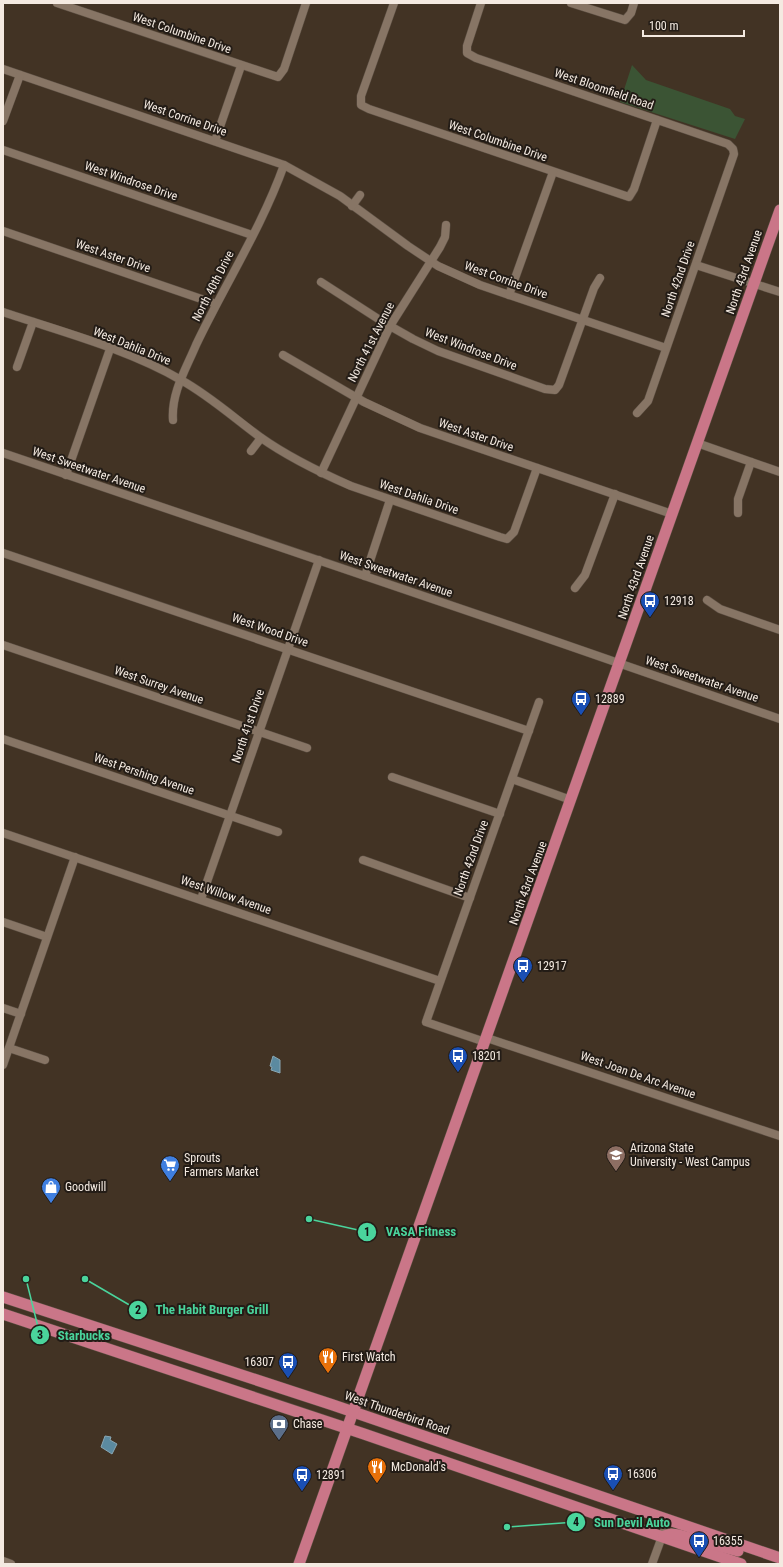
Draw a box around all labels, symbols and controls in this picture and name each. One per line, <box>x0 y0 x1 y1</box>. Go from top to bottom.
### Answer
street label: West Columbine Drive <box>131 10 234 57</box>
scale bar <box>643 12 744 38</box>
text: 100 m <box>649 19 679 33</box>
street label: West Bloomfield Road <box>553 65 655 113</box>
street label: West Corrine Drive <box>141 97 229 139</box>
street label: West Columbine Drive <box>447 118 550 165</box>
street label: West Windrose Drive <box>83 159 180 204</box>
street label: North 43rd Avenue <box>723 228 765 316</box>
street label: West Aster Drive <box>74 237 153 275</box>
street label: North 42nd Drive <box>658 239 698 319</box>
street label: North 40th Drive <box>189 248 237 324</box>
street label: West Corrine Drive <box>463 258 550 302</box>
street label: North 41st Avenue <box>345 299 397 384</box>
street label: West Dahlia Drive <box>91 324 173 368</box>
street label: West Windrose Drive <box>423 325 519 373</box>
street label: West Aster Drive <box>437 416 516 454</box>
street label: West Sweetwater Avenue <box>31 444 148 496</box>
street label: West Dahlia Drive <box>378 477 461 517</box>
street label: North 43rd Avenue <box>615 533 657 621</box>
street label: West Sweetwater Avenue <box>338 548 455 600</box>
bus stop icon: 12918 <box>639 590 661 618</box>
place label: 12918 <box>664 594 694 608</box>
street label: West Wood Drive <box>230 610 310 650</box>
street label: West Sweetwater Avenue <box>644 653 761 705</box>
street label: West Surrey Avenue <box>113 663 206 707</box>
street label: North 41st Drive <box>229 687 267 765</box>
bus stop icon: 12889 <box>570 688 592 716</box>
place label: 12889 <box>595 692 625 706</box>
street label: West Pershing Avenue <box>92 750 196 798</box>
street label: North 42nd Drive <box>451 818 491 898</box>
street label: North 43rd Avenue <box>506 839 550 927</box>
street label: West Willow Avenue <box>179 873 273 917</box>
bus stop icon: 12917 <box>512 955 534 983</box>
place label: 12917 <box>537 959 567 973</box>
bus stop icon: 18201 <box>447 1045 469 1073</box>
place label: 18201 <box>472 1049 502 1063</box>
street label: West Joan De Arc Avenue <box>578 1049 698 1101</box>
place label: Arizona State University - West Campus <box>630 1141 750 1169</box>
school or university icon: Arizona State University - West Campus <box>605 1144 627 1172</box>
place label: Sprouts Farmers Market <box>184 1151 259 1179</box>
supermarket icon: Sprouts Farmers Market <box>159 1154 181 1182</box>
shop icon: Goodwill <box>40 1176 62 1204</box>
place label: Goodwill <box>65 1180 106 1194</box>
callout: VASA Fitness <box>357 1219 464 1244</box>
text: VASA Fitness <box>386 1224 456 1239</box>
text: 1 <box>364 1225 370 1239</box>
callout: The Habit Burger Grill <box>128 1297 277 1322</box>
text: The Habit Burger Grill <box>155 1302 269 1317</box>
text: 2 <box>135 1303 141 1317</box>
callout: Starbucks <box>30 1323 118 1348</box>
text: 3 <box>37 1328 43 1342</box>
text: Starbucks <box>58 1328 110 1343</box>
restaurant icon: First Watch <box>317 1346 339 1374</box>
place label: First Watch <box>342 1350 396 1364</box>
bus stop icon: 16307 <box>277 1351 299 1379</box>
place label: 16307 <box>244 1355 274 1369</box>
street label: West Thunderbird Road <box>343 1388 451 1438</box>
bank icon: Chase <box>268 1413 290 1441</box>
place label: Chase <box>293 1417 323 1431</box>
restaurant icon: McDonald's <box>366 1456 388 1484</box>
place label: McDonald's <box>391 1460 446 1474</box>
bus stop icon: 16306 <box>602 1463 624 1491</box>
bus stop icon: 12891 <box>291 1464 313 1492</box>
place label: 16306 <box>627 1467 657 1481</box>
place label: 12891 <box>316 1468 346 1482</box>
callout: Sun Devil Auto <box>566 1510 678 1535</box>
text: 4 <box>573 1515 579 1529</box>
text: Sun Devil Auto <box>594 1515 671 1530</box>
bus stop icon: 16355 <box>688 1530 710 1558</box>
place label: 16355 <box>713 1534 743 1548</box>

